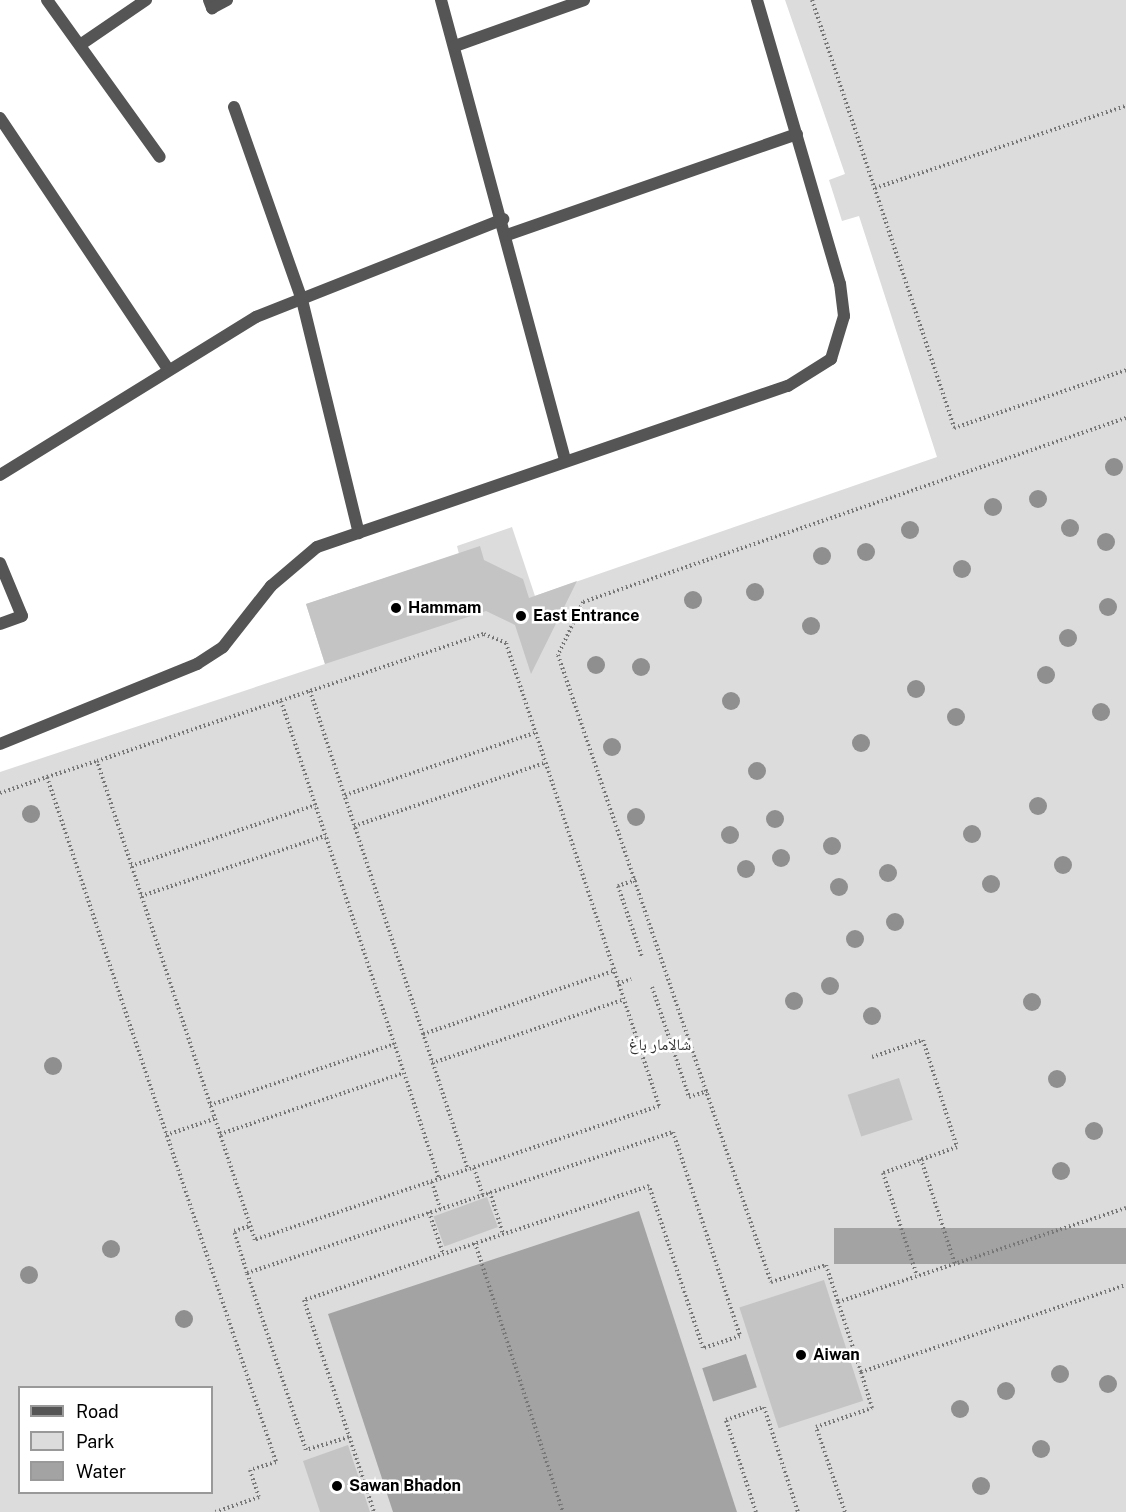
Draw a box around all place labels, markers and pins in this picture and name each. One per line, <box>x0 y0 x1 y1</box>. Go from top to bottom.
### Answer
place label: Hammam <box>408 598 481 618</box>
marker: Hammam <box>389 601 403 615</box>
place label: East Entrance <box>533 606 640 626</box>
marker: East Entrance <box>514 609 528 623</box>
place label: Aiwan <box>813 1345 860 1365</box>
marker: Aiwan <box>794 1348 808 1362</box>
place label: Sawan Bhadon <box>349 1476 461 1496</box>
marker: Sawan Bhadon <box>330 1479 344 1493</box>

